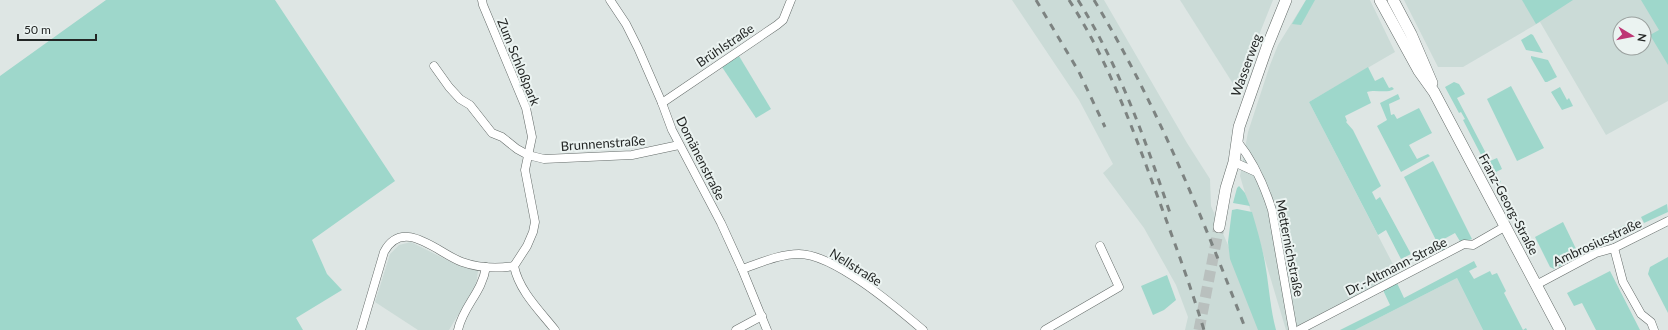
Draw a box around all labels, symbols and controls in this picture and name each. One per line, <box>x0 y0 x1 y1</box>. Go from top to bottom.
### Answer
scale bar <box>18 16 96 42</box>
street label: Zum Schloßpark <box>494 16 544 108</box>
north arrow <box>1612 16 1652 56</box>
street label: Brühlstraße <box>693 20 757 70</box>
text: 50 m <box>24 22 51 37</box>
street label: Wasserweg <box>1227 31 1265 99</box>
text: N <box>1635 33 1649 43</box>
street label: Domänenstraße <box>673 114 729 203</box>
street label: Brunnenstraße <box>560 132 646 154</box>
street label: Franz-Georg-Straße <box>1476 151 1543 258</box>
street label: Metternichstraße <box>1273 198 1307 298</box>
street label: Ambrosiusstraße <box>1550 214 1644 270</box>
street label: Dr.-Altmann-Straße <box>1343 233 1450 299</box>
street label: Nellstraße <box>827 245 885 289</box>

